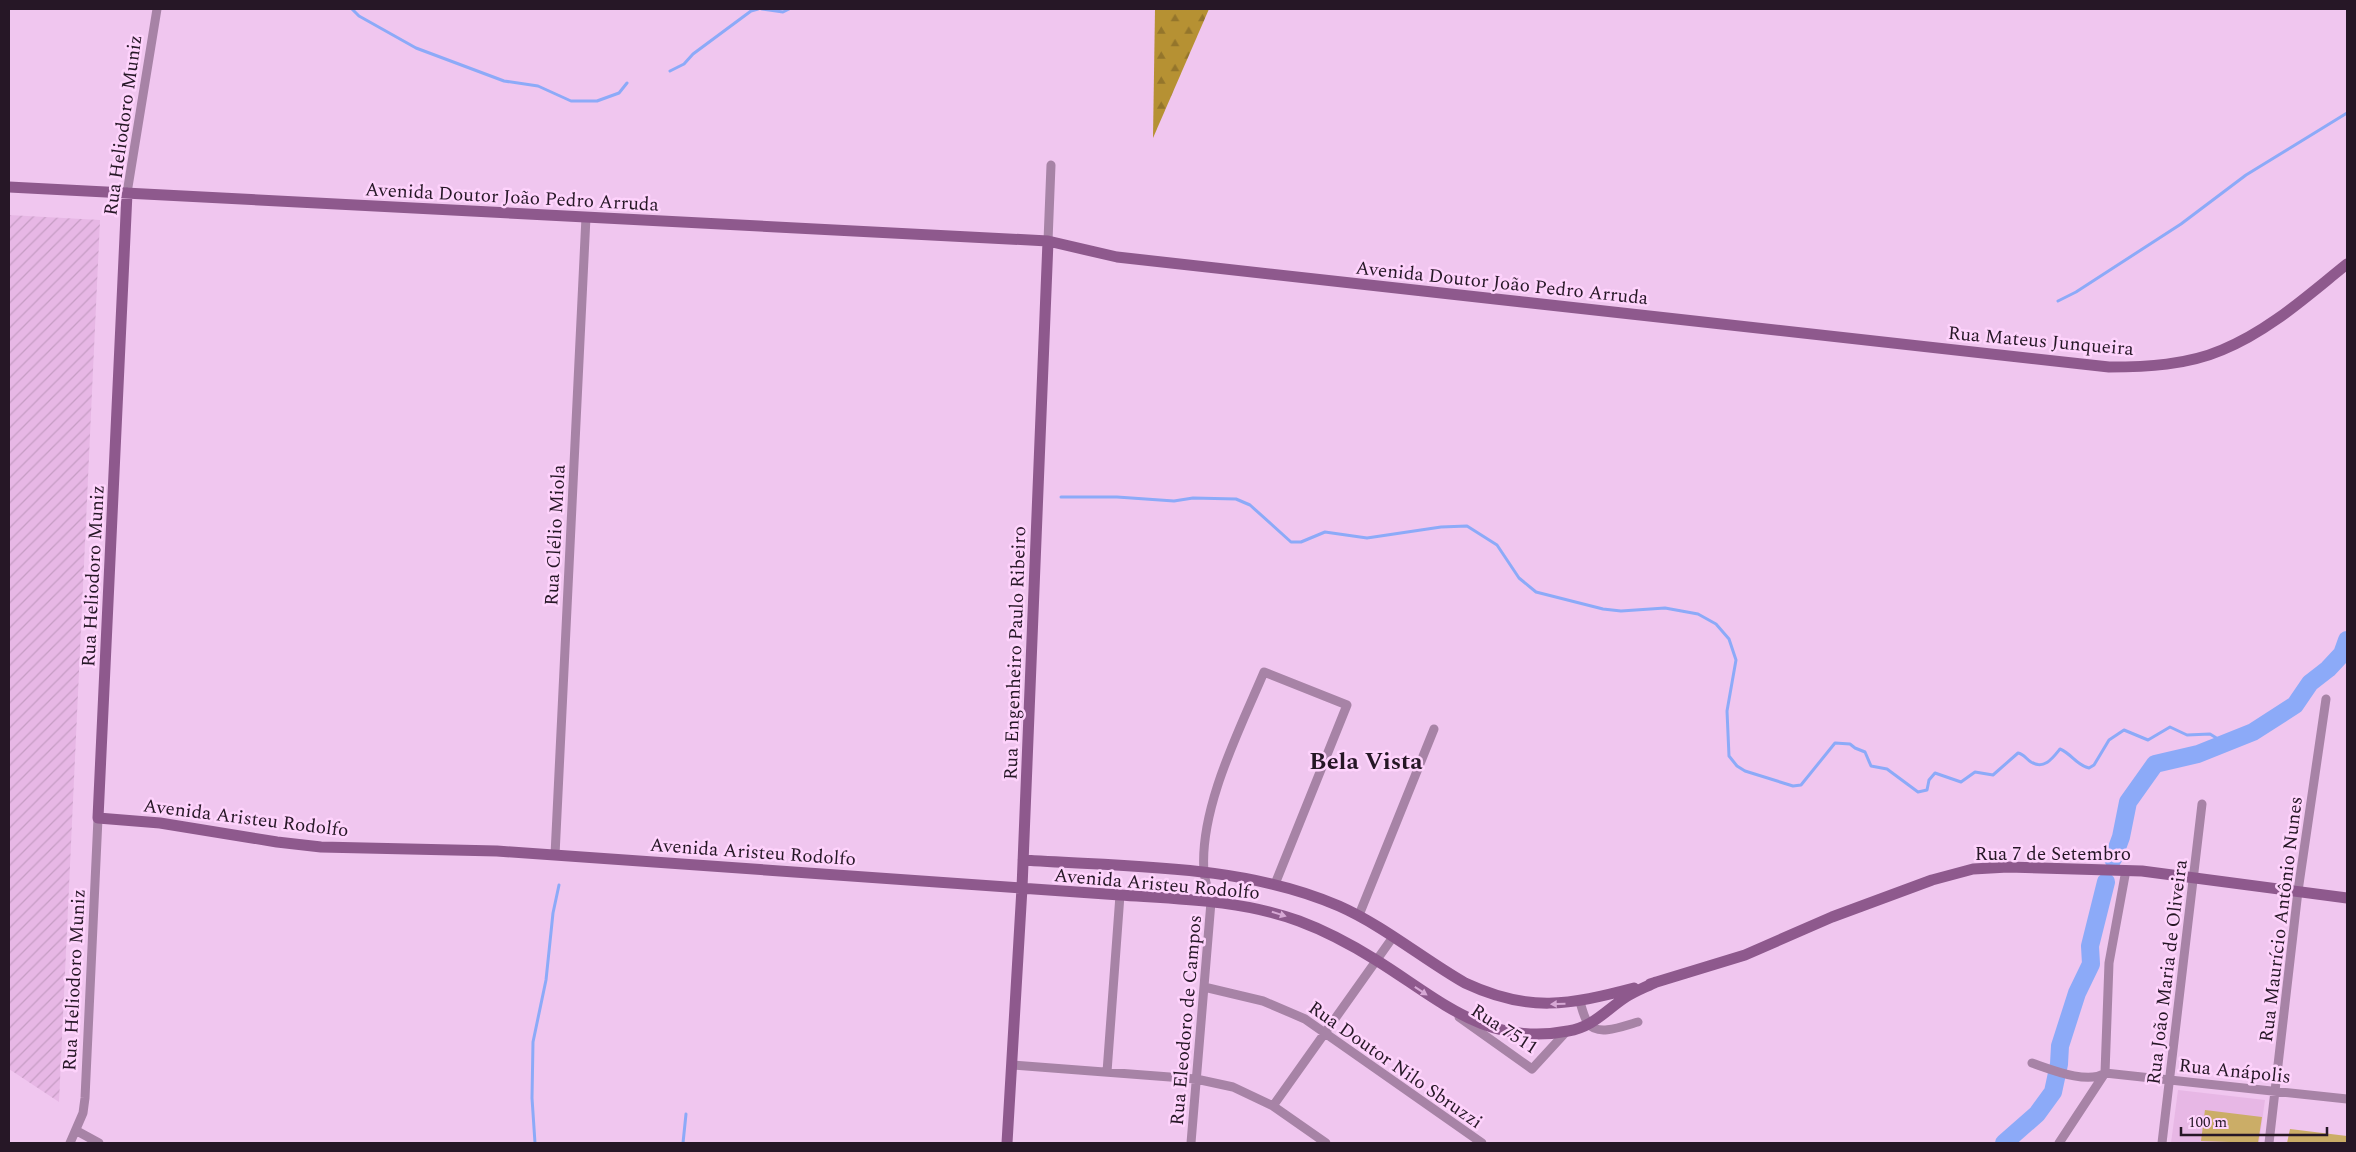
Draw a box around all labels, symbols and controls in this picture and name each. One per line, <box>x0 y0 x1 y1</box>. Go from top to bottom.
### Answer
street label: Rua Heliodoro Muniz <box>96 33 151 217</box>
street label: Avenida Doutor João Pedro Arruda <box>364 175 660 220</box>
street label: Avenida Doutor João Pedro Arruda <box>1354 254 1650 313</box>
street label: Rua Mateus Junqueira <box>1947 319 2136 364</box>
street label: Rua Clélio Miola <box>537 463 574 607</box>
street label: Rua Heliodoro Muniz <box>74 484 113 668</box>
street label: Rua Engenheiro Paulo Ribeiro <box>997 525 1034 781</box>
district label: Bela Vista <box>1309 744 1423 780</box>
street label: Avenida Aristeu Rodolfo <box>142 792 350 845</box>
street label: Rua Maurício Antônio Nunes <box>2252 795 2311 1044</box>
street label: Avenida Aristeu Rodolfo <box>649 831 857 874</box>
street label: Rua 7 de Setembro <box>1975 840 2131 869</box>
street label: Rua João Maria de Oliveira <box>2139 857 2196 1086</box>
street label: Avenida Aristeu Rodolfo <box>1053 861 1261 908</box>
street label: Rua Heliodoro Muniz <box>55 888 94 1072</box>
one-way arrow <box>1272 911 1287 919</box>
street label: Rua Eleodoro de Campos <box>1163 913 1210 1127</box>
one-way arrow <box>1415 986 1428 996</box>
street label: Rua Doutor Nilo Sbruzzi <box>1302 994 1488 1137</box>
street label: Rua 7511 <box>1465 997 1544 1062</box>
one-way arrow <box>1549 1000 1565 1008</box>
street label: Rua Anápolis <box>2177 1051 2292 1092</box>
scale bar <box>2181 1104 2327 1136</box>
text: 100 m <box>2188 1111 2227 1134</box>

